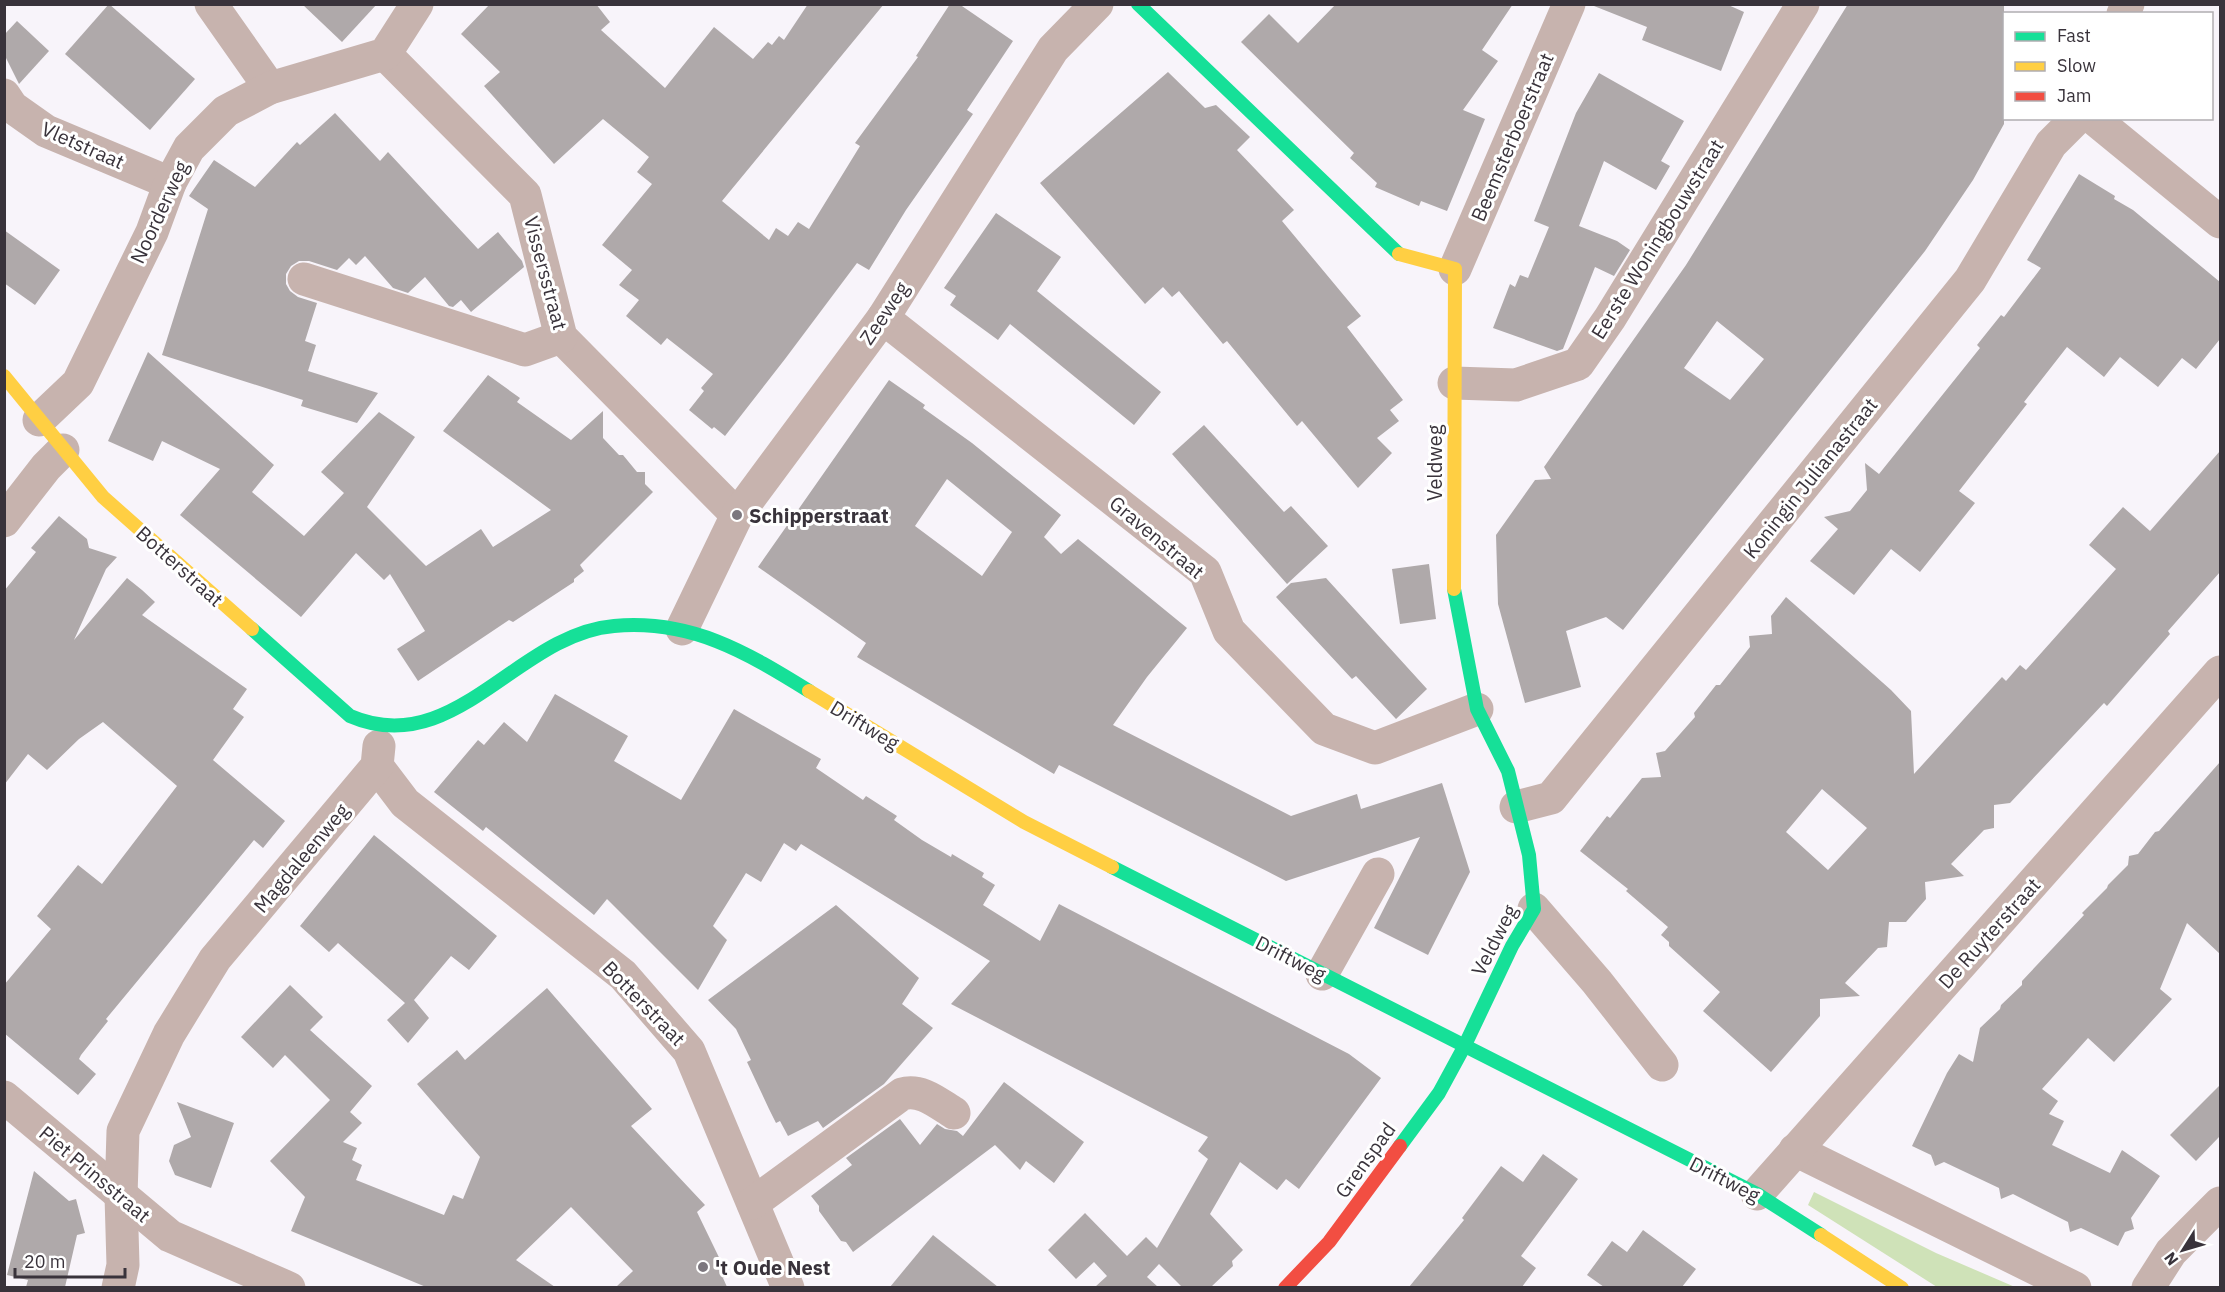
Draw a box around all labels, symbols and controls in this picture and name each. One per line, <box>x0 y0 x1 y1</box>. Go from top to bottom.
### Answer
legend <box>2003 12 2213 120</box>
text: Fast <box>2057 24 2091 47</box>
street label: Beemsterboerstraat <box>1464 49 1560 225</box>
text: Slow <box>2057 54 2096 77</box>
text: Jam <box>2057 84 2092 107</box>
street label: Vletstraat <box>37 115 129 175</box>
street label: Eerste Woningbouwstraat <box>1584 134 1730 344</box>
street label: Noorderweg <box>123 156 195 268</box>
street label: Vissersstraat <box>518 213 574 333</box>
street label: Zeeweg <box>853 276 915 350</box>
street label: Koningin Julianastraat <box>1737 392 1883 564</box>
street label: Veldweg <box>1421 424 1448 501</box>
street label: Gravenstraat <box>1104 489 1210 585</box>
place label: Schipperstraat <box>749 502 889 529</box>
marker: Schipperstraat <box>730 508 744 522</box>
street label: Botterstraat <box>131 520 229 612</box>
street label: Driftweg <box>825 694 905 756</box>
street label: Magdaleenweg <box>247 797 355 918</box>
street label: De Ruyterstraat <box>1932 872 2046 994</box>
street label: Veldweg <box>1465 899 1524 980</box>
street label: Driftweg <box>1251 929 1331 987</box>
street label: Botterstraat <box>597 955 691 1051</box>
street label: Grenspad <box>1328 1117 1402 1203</box>
street label: Piet Prinsstraat <box>34 1120 156 1228</box>
street label: Driftweg <box>1685 1150 1765 1208</box>
north arrow <box>2153 1220 2213 1280</box>
scale bar <box>15 1241 124 1279</box>
text: N <box>2160 1248 2182 1270</box>
text: 20 m <box>24 1250 66 1273</box>
place label: 't Oude Nest <box>715 1254 830 1281</box>
marker: 't Oude Nest <box>696 1260 710 1274</box>

